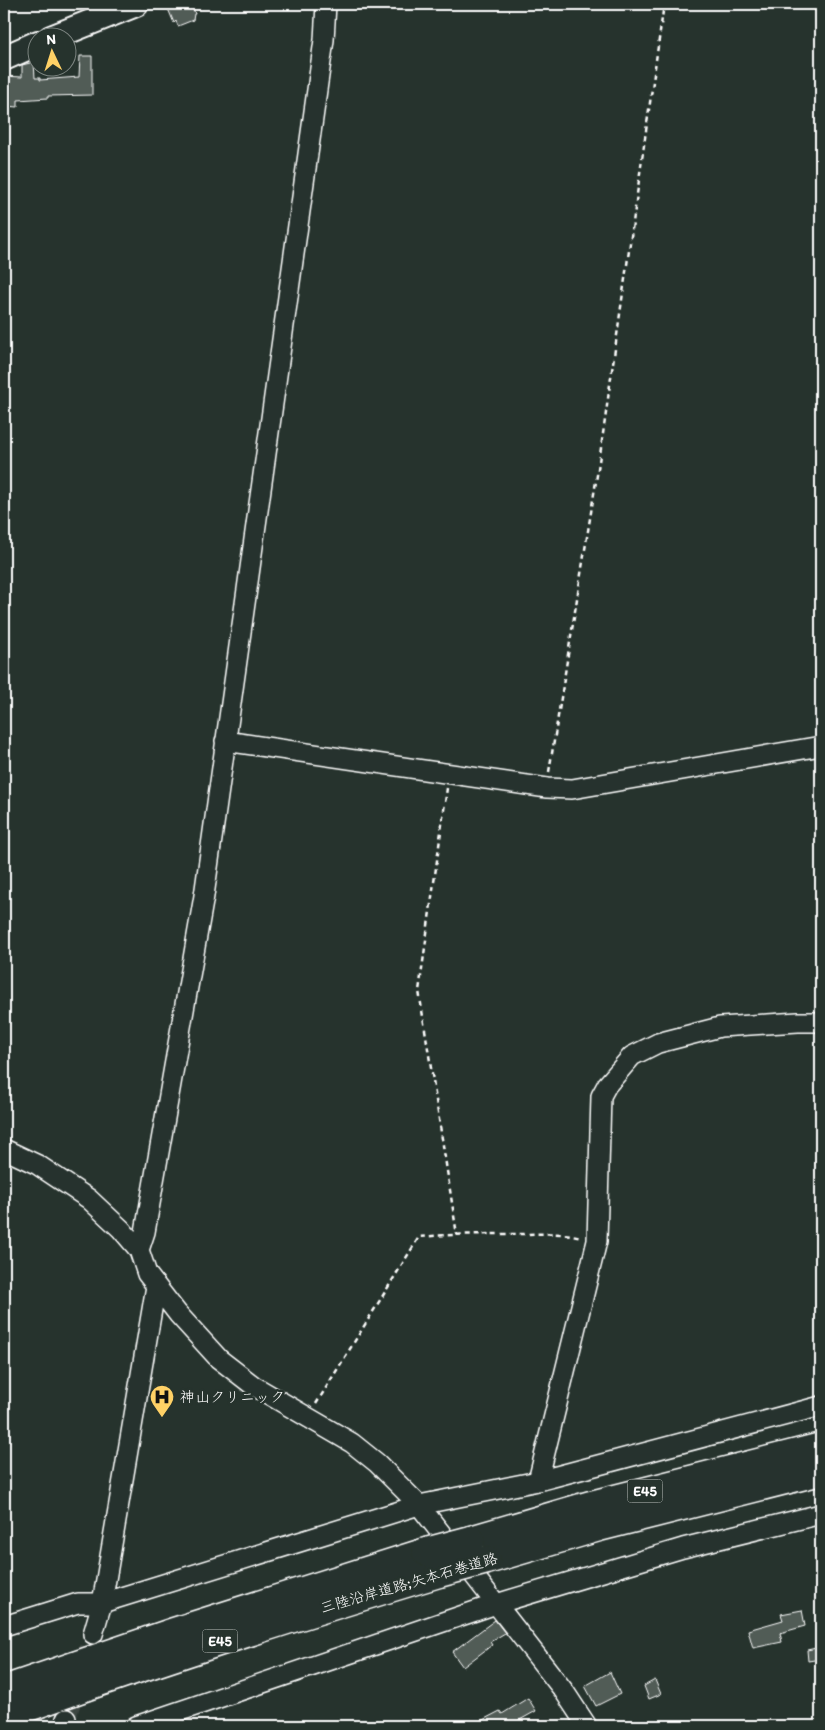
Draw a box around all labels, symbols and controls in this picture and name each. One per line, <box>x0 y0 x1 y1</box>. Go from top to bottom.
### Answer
north arrow <box>28 28 78 78</box>
text: N <box>46 31 56 48</box>
hospital icon: 神山クリニック <box>149 1384 175 1418</box>
place label: 神山クリニック <box>180 1388 285 1406</box>
road number: E45 <box>628 1480 662 1502</box>
street label: 三陸沿岸道路;矢本石巻道路 <box>318 1549 500 1617</box>
road number: E45 <box>202 1630 238 1652</box>

